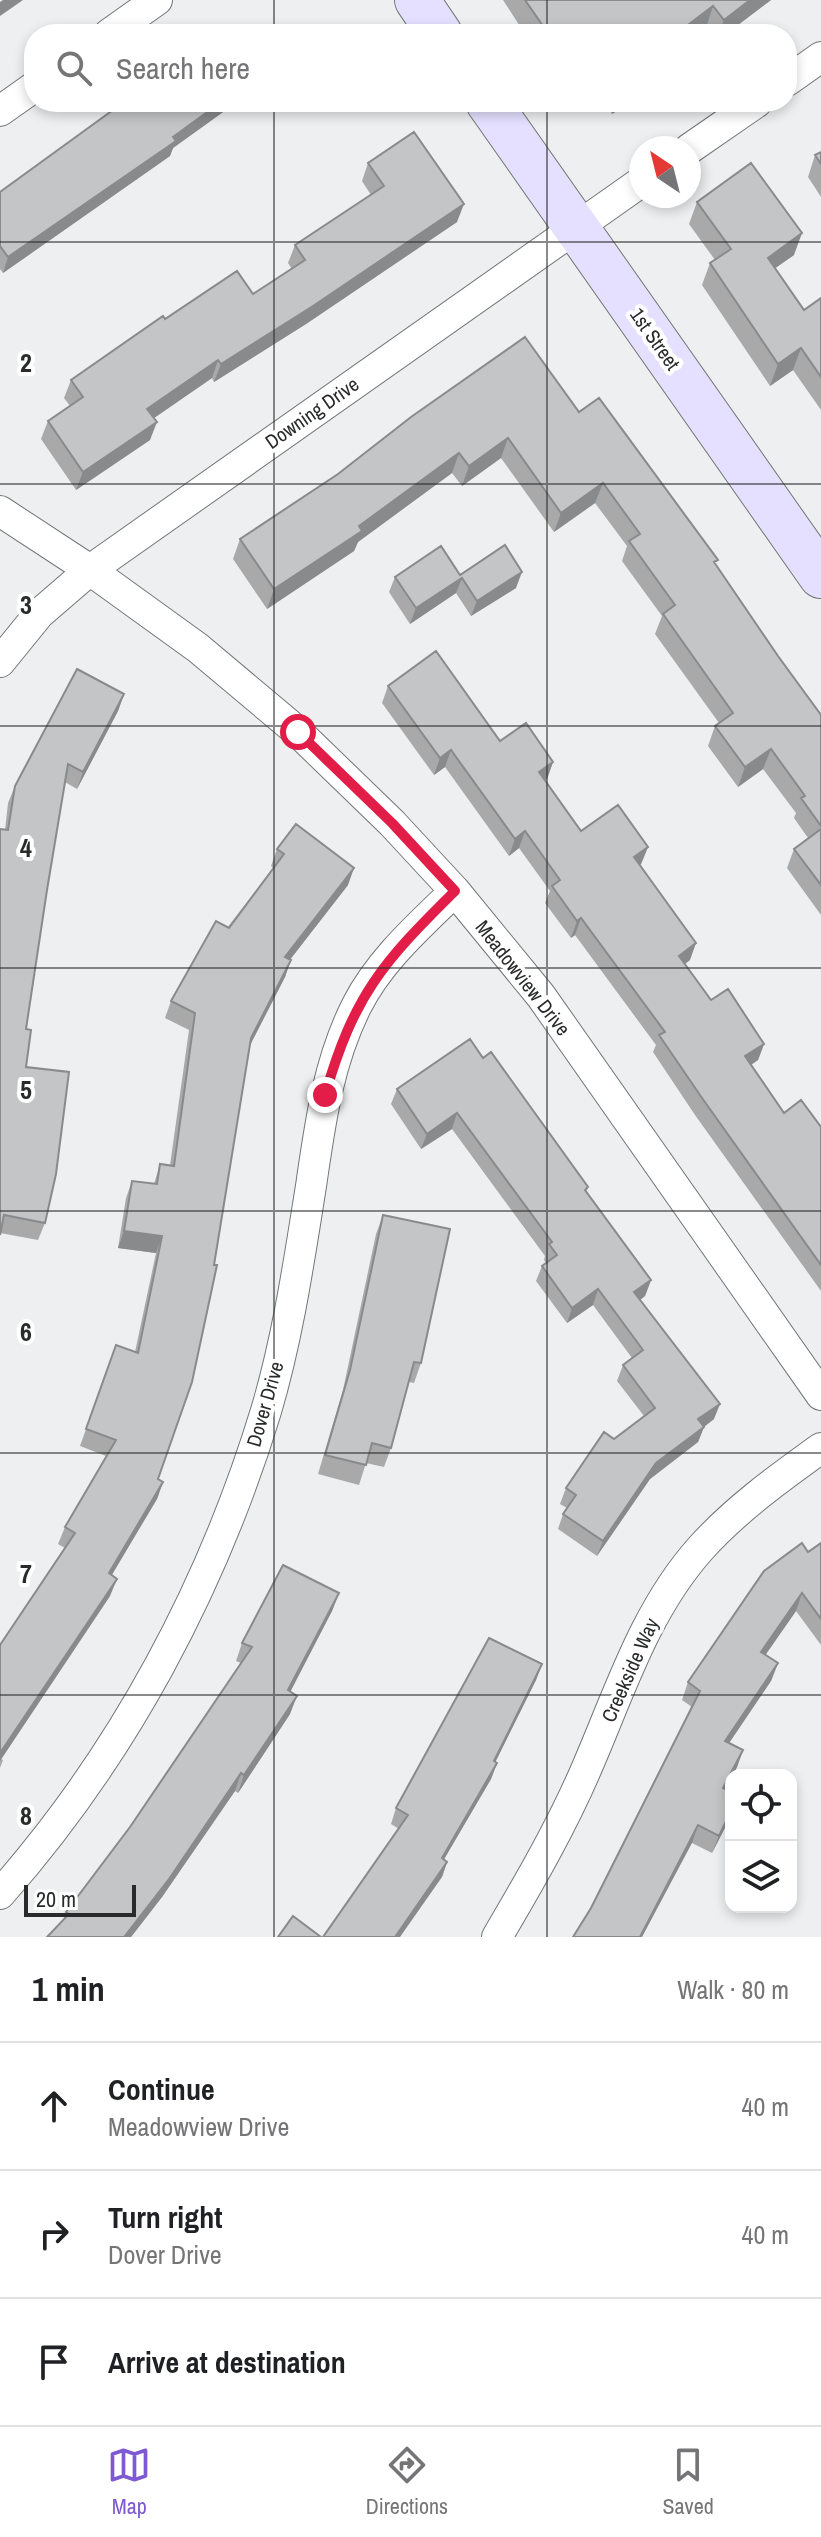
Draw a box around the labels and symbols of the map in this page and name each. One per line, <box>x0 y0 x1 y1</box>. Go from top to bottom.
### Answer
north arrow <box>629 136 701 208</box>
street label: 1st Street <box>624 302 687 376</box>
text: 2 <box>20 345 32 380</box>
street label: Downing Drive <box>260 370 364 455</box>
text: 3 <box>20 587 32 622</box>
route start <box>280 714 316 750</box>
text: 4 <box>20 830 32 865</box>
street label: Meadowview Drive <box>470 914 577 1041</box>
text: 5 <box>20 1072 32 1107</box>
route end <box>307 1077 343 1113</box>
text: 6 <box>20 1314 32 1349</box>
street label: Dover Drive <box>239 1358 290 1450</box>
text: 7 <box>20 1556 32 1591</box>
street label: Creekside Way <box>595 1613 665 1726</box>
text: 8 <box>20 1798 32 1833</box>
scale bar <box>24 1881 136 1917</box>

